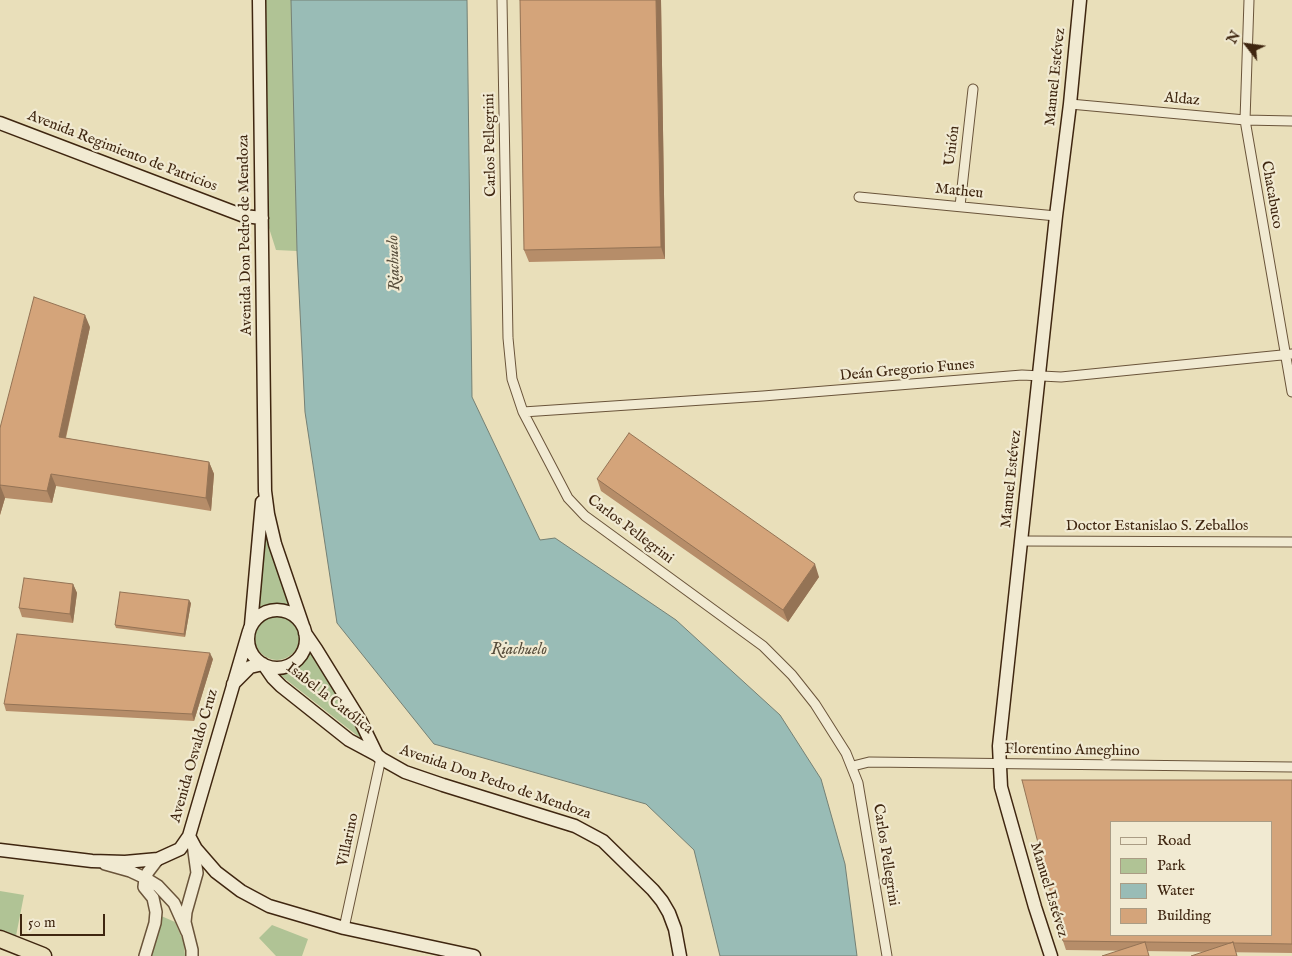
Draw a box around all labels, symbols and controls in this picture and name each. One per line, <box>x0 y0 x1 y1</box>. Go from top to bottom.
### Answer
north arrow <box>1222 20 1272 70</box>
street label: Manuel Estévez <box>1042 27 1070 127</box>
text: N <box>1223 28 1245 47</box>
street label: Aldaz <box>1163 89 1201 111</box>
street label: Carlos Pellegrini <box>481 93 501 197</box>
street label: Avenida Regimiento de Patricios <box>25 107 219 197</box>
street label: Unión <box>942 125 964 167</box>
street label: Avenida Don Pedro de Mendoza <box>235 134 257 336</box>
street label: Chacabuco <box>1256 160 1286 230</box>
street label: Matheu <box>934 181 984 203</box>
water label: Riachuelo <box>384 235 406 291</box>
street label: Deán Gregorio Funes <box>839 356 975 386</box>
street label: Manuel Estévez <box>998 429 1026 529</box>
street label: Carlos Pellegrini <box>583 492 677 568</box>
street label: Doctor Estanislao S. Zeballos <box>1066 518 1248 536</box>
water label: Riachuelo <box>491 641 547 661</box>
street label: Isabel la Católica <box>282 659 376 739</box>
street label: Avenida Osvaldo Cruz <box>167 687 223 825</box>
street label: Florentino Ameghino <box>1004 741 1140 761</box>
street label: Avenida Don Pedro de Mendoza <box>397 742 593 824</box>
street label: Carlos Pellegrini <box>868 803 902 907</box>
street label: Villarino <box>335 812 363 868</box>
legend <box>1110 821 1272 936</box>
text: Road <box>1157 831 1191 850</box>
street label: Manuel Estévez <box>1025 840 1071 940</box>
text: Park <box>1157 856 1186 875</box>
text: Water <box>1157 881 1194 900</box>
scale bar <box>22 904 108 936</box>
text: Building <box>1157 906 1211 925</box>
text: 50 m <box>28 913 56 932</box>

